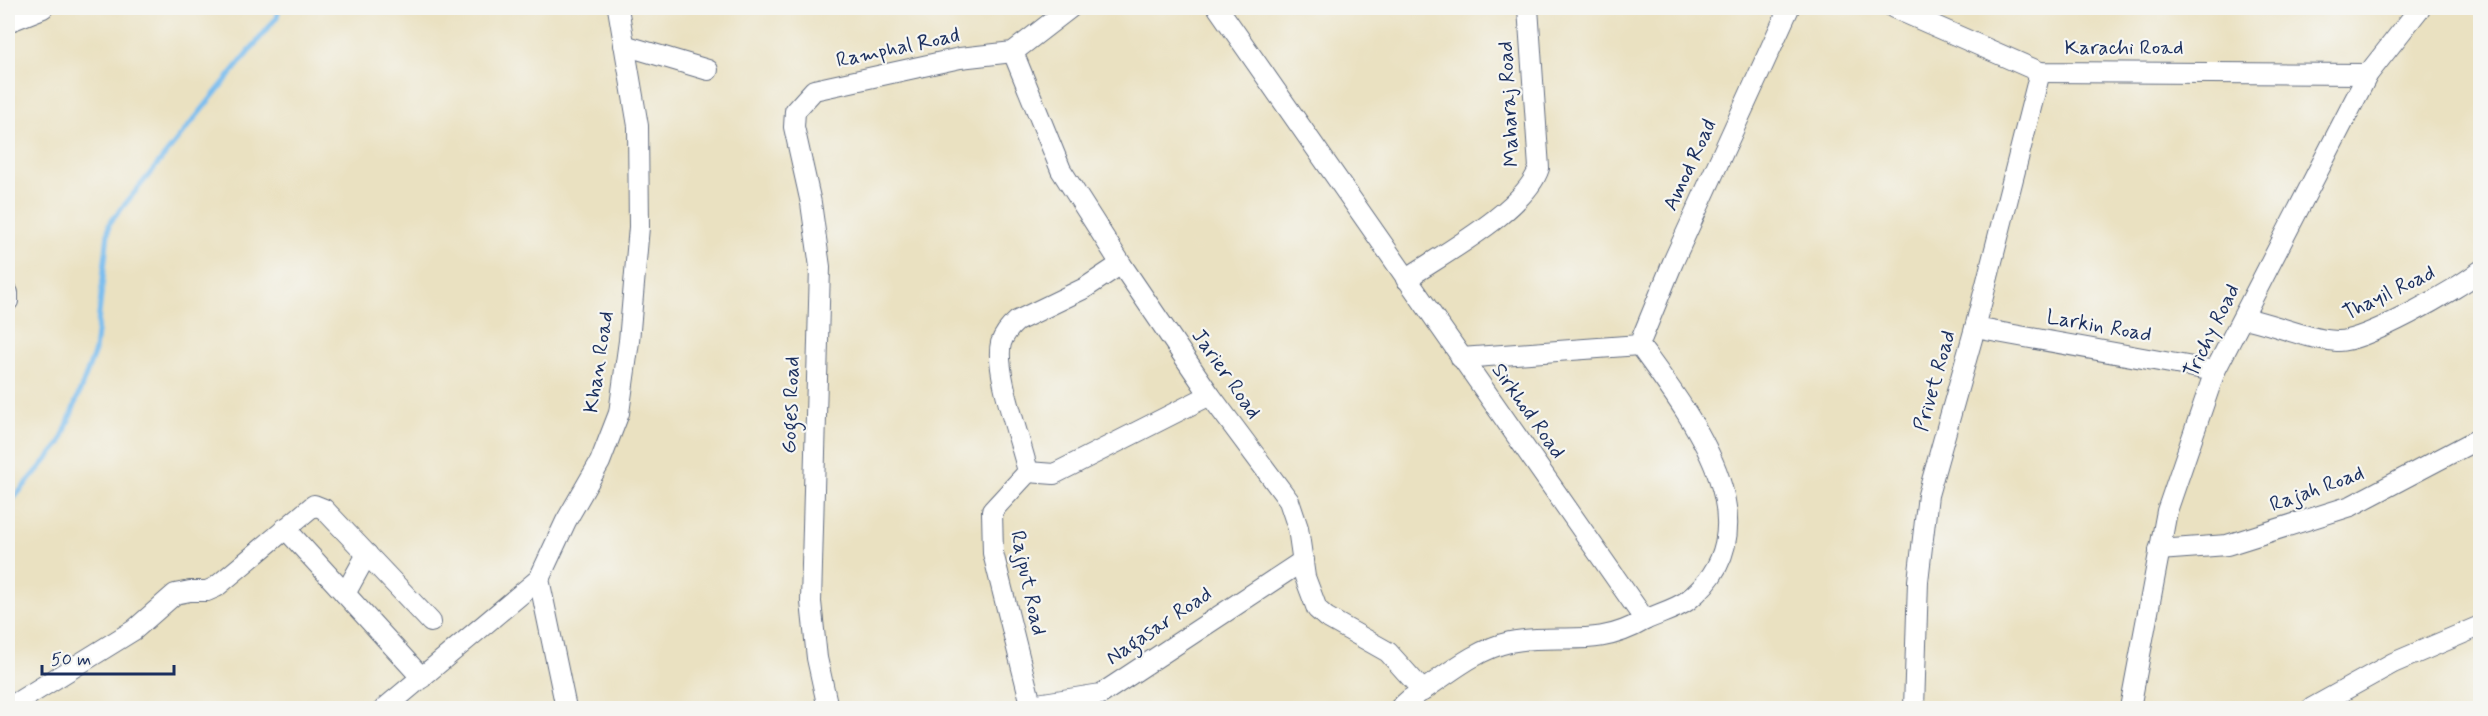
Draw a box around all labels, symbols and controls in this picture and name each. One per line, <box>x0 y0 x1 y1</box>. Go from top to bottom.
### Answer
street label: Ramphal Road <box>834 21 962 75</box>
street label: Karachi Road <box>2065 34 2183 62</box>
street label: Maharaj Road <box>1492 40 1526 168</box>
street label: Amod Road <box>1657 115 1723 215</box>
street label: Thayil Road <box>2338 259 2440 327</box>
street label: Trichy Road <box>2177 279 2247 383</box>
street label: Larkin Road <box>2044 303 2154 349</box>
street label: Khan Road <box>577 309 621 415</box>
street label: Jarier Road <box>1185 323 1267 425</box>
street label: Privet Road <box>1907 327 1963 435</box>
street label: Goges Road <box>775 356 809 454</box>
street label: Sirkhod Road <box>1485 357 1571 465</box>
street label: Rajah Road <box>2266 459 2368 519</box>
street label: Rajput Road <box>1003 528 1053 638</box>
street label: Nagasar Road <box>1100 580 1219 673</box>
scale bar <box>42 638 174 676</box>
text: 50 m <box>51 648 91 672</box>

